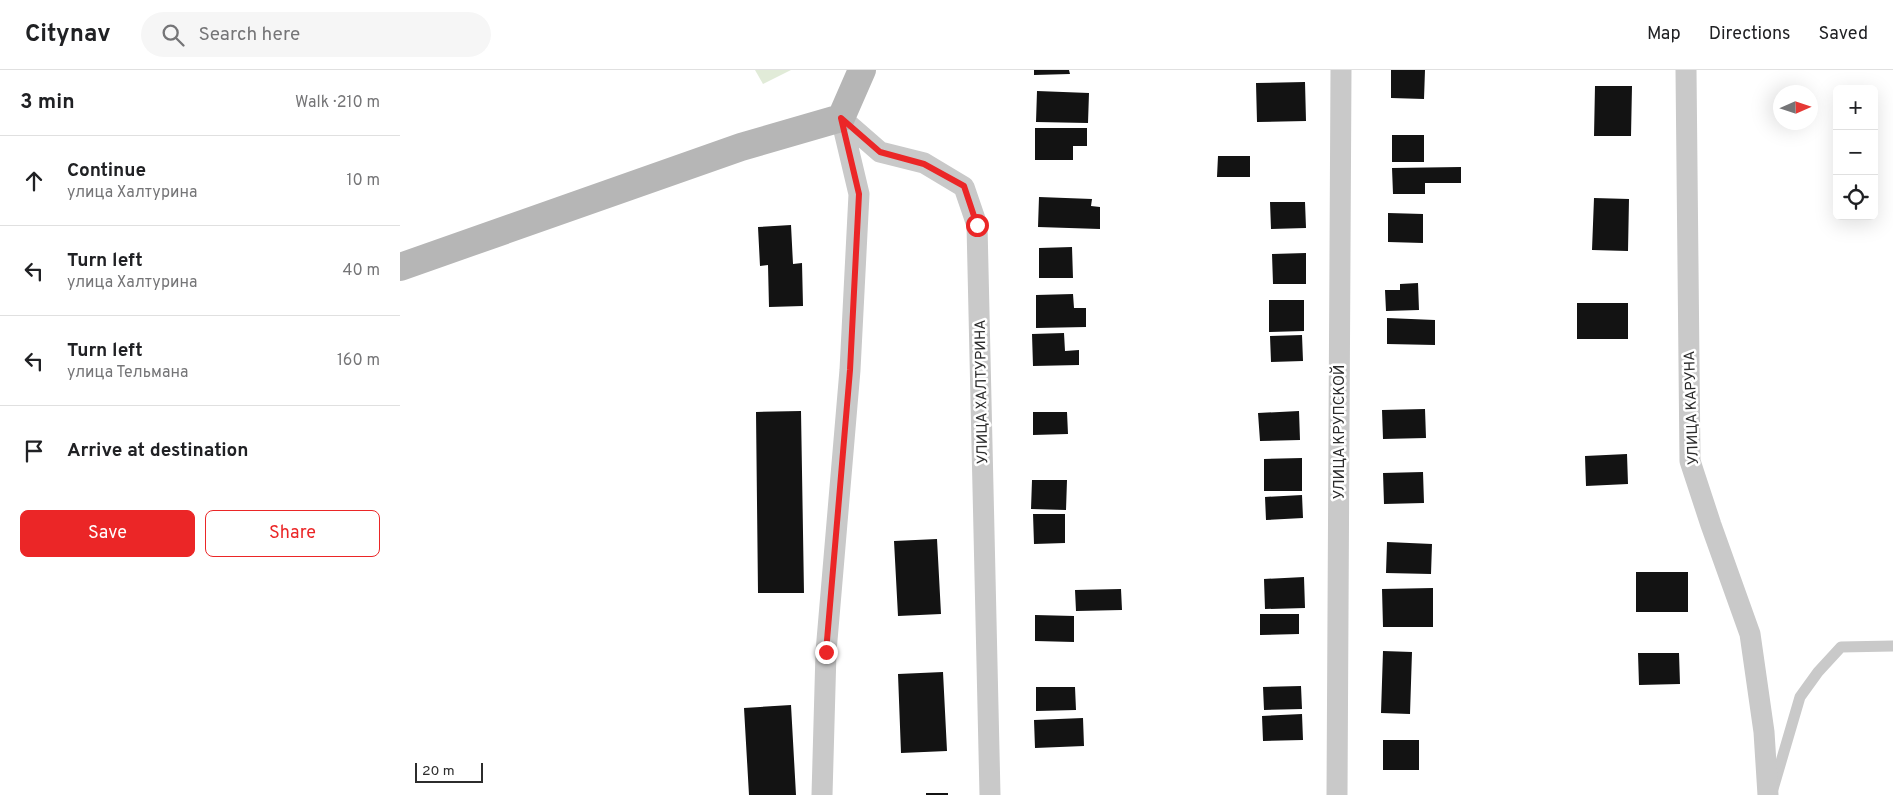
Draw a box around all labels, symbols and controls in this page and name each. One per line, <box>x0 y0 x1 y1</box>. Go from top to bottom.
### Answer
search box <box>141 12 491 57</box>
text: Citynav <box>25 20 111 50</box>
icon: search <box>159 21 187 49</box>
text: Search here <box>199 23 300 47</box>
text: Map <box>1647 23 1681 46</box>
text: Directions <box>1709 23 1791 46</box>
text: Saved <box>1819 23 1868 46</box>
north arrow <box>1773 85 1818 130</box>
map controls <box>1833 85 1878 220</box>
button: + <box>1833 85 1878 130</box>
text: 3 min <box>20 89 75 116</box>
text: Walk · 210 m <box>295 93 380 113</box>
button: − <box>1833 130 1878 175</box>
text: Continue <box>67 159 146 183</box>
icon: ahead <box>20 167 48 195</box>
text: 10 m <box>346 171 380 191</box>
button: locate <box>1833 175 1878 220</box>
text: улица Халтурина <box>67 183 197 203</box>
route start <box>966 214 989 237</box>
text: Turn left <box>67 249 143 273</box>
icon: left <box>20 257 48 285</box>
text: 40 m <box>342 261 380 281</box>
text: улица Халтурина <box>67 273 197 293</box>
street label: УЛИЦА ХАЛТУРИНА <box>972 319 993 465</box>
text: Turn left <box>67 339 143 363</box>
icon: left <box>20 347 48 375</box>
street label: УЛИЦА КАРУНА <box>1681 350 1704 466</box>
text: 160 m <box>337 351 380 371</box>
text: улица Тельмана <box>67 363 188 383</box>
street label: УЛИЦА КРУПСКОЙ <box>1329 365 1350 499</box>
icon: arrive <box>20 437 48 465</box>
text: Arrive at destination <box>67 439 248 463</box>
button: Save <box>20 510 195 557</box>
button: Share <box>205 510 380 557</box>
route end <box>815 641 838 664</box>
scale bar <box>415 760 482 783</box>
text: 20 m <box>422 763 455 780</box>

